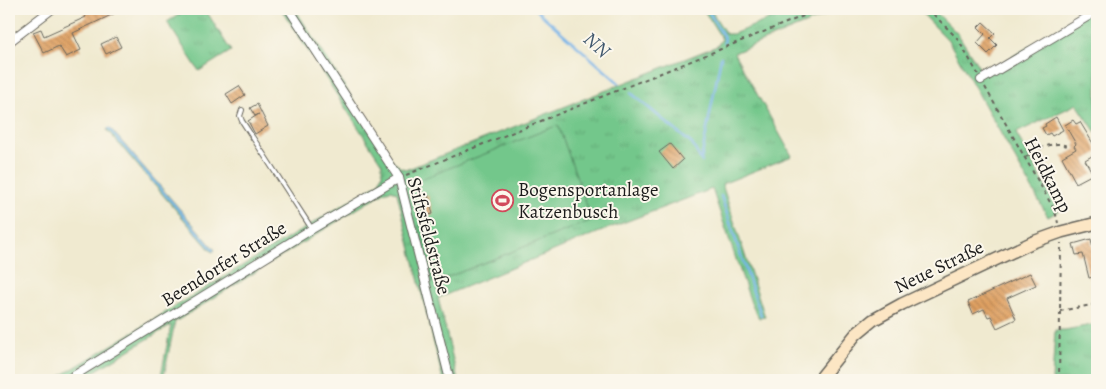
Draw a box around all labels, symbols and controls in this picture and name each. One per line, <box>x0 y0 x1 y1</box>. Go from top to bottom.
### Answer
water label: NN <box>578 26 617 65</box>
street label: Heidkamp <box>1018 133 1078 217</box>
street label: Stiftsfeldstraße <box>401 174 457 298</box>
place label: Bogensportanlage Katzenbusch <box>518 177 659 225</box>
sports icon: Bogensportanlage Katzenbusch <box>490 189 514 213</box>
street label: Beendorfer Straße <box>156 215 292 313</box>
street label: Neue Straße <box>890 234 988 300</box>

